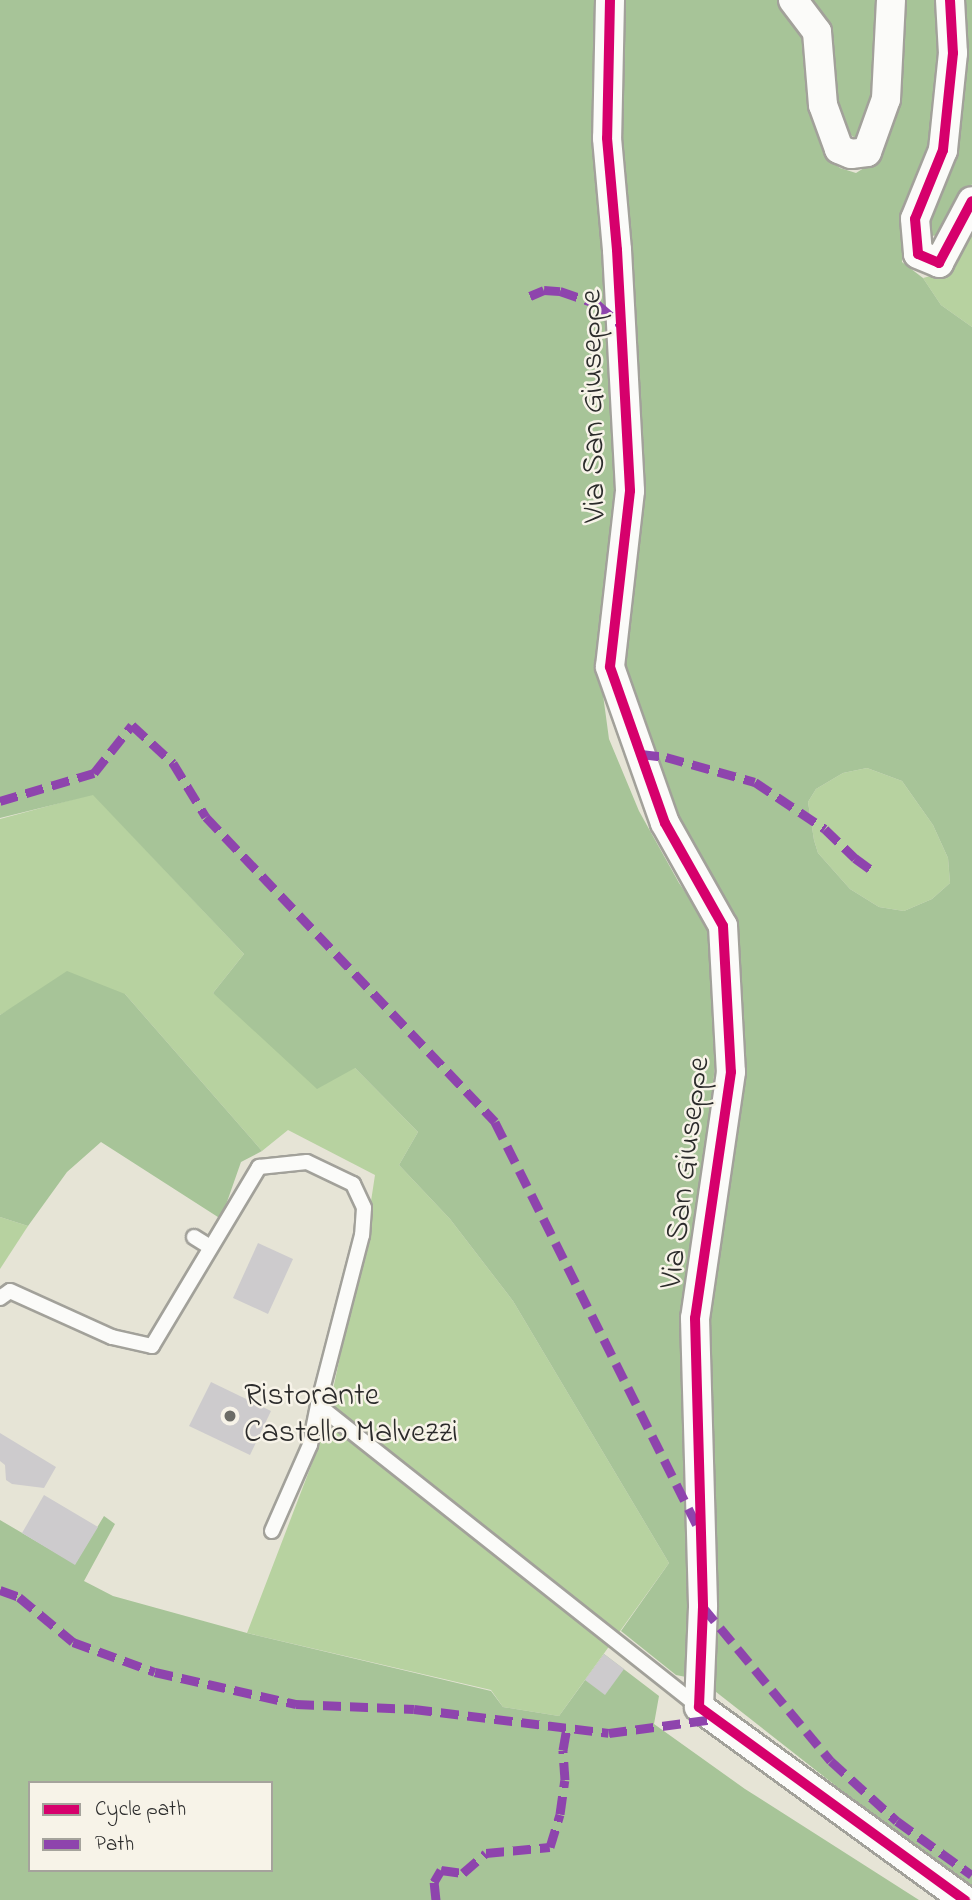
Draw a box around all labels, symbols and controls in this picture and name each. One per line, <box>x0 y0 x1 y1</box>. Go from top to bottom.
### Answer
street label: Via San Giuseppe <box>574 289 616 523</box>
street label: Via San Giuseppe <box>654 1055 720 1291</box>
place label: Ristorante Castello Malvezzi <box>244 1379 458 1454</box>
marker: Ristorante Castello Malvezzi <box>222 1408 238 1424</box>
legend <box>28 1781 273 1872</box>
text: Cycle path <box>95 1795 186 1825</box>
text: Path <box>95 1830 134 1860</box>

